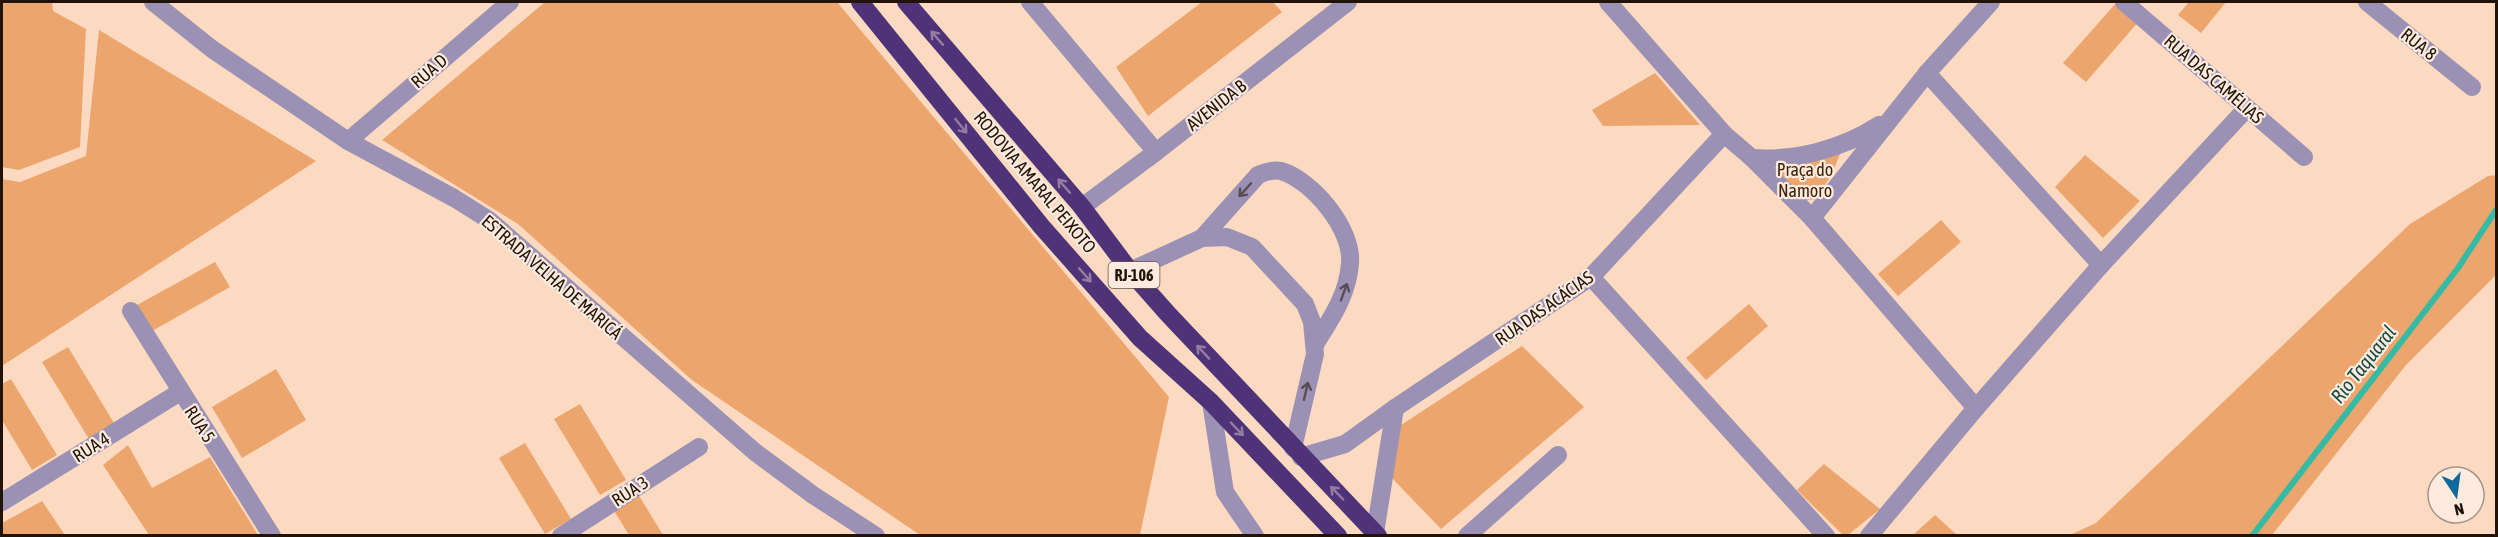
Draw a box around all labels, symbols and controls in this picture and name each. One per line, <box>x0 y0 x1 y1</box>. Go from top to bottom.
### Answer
street label: RUA 8 <box>2397 23 2441 65</box>
one-way arrow <box>931 30 944 46</box>
street label: RUA DAS CAMÉLIAS <box>2160 30 2268 128</box>
street label: RUA D <box>407 50 451 92</box>
street label: AVENIDA B <box>1182 75 1250 135</box>
street label: RODOVIA AMARAL PEIXOTO <box>970 107 1100 257</box>
one-way arrow <box>954 118 967 134</box>
park label: Praça do Namoro <box>1777 159 1833 201</box>
one-way arrow <box>1057 179 1071 194</box>
one-way arrow <box>1238 183 1252 198</box>
street label: ESTRADA VELHA DE MARICÁ <box>478 210 627 344</box>
road number: RJ-106 <box>1108 262 1160 288</box>
street label: RUA DAS ACÁCIAS <box>1491 266 1597 349</box>
one-way arrow <box>1078 268 1092 283</box>
one-way arrow <box>1340 283 1351 302</box>
water label: Rio Taquaral <box>2326 321 2400 407</box>
one-way arrow <box>1196 344 1210 359</box>
one-way arrow <box>1301 382 1313 401</box>
street label: RUA 5 <box>180 402 220 446</box>
one-way arrow <box>1229 422 1244 437</box>
street label: RUA 4 <box>69 428 113 466</box>
north arrow <box>2426 465 2486 525</box>
street label: RUA 3 <box>608 471 652 511</box>
one-way arrow <box>1330 486 1344 501</box>
text: N <box>2453 500 2466 519</box>

